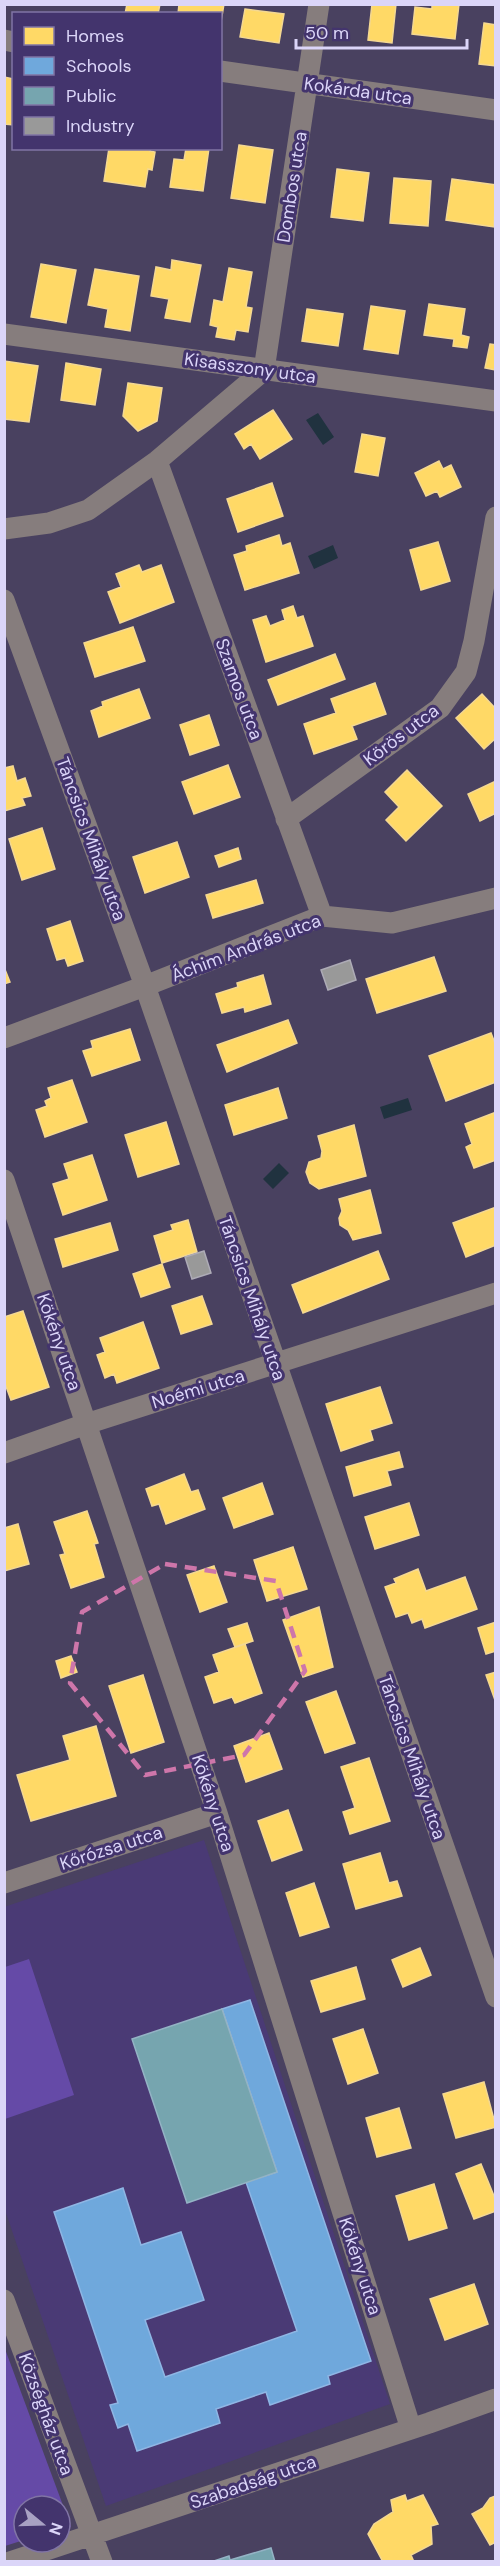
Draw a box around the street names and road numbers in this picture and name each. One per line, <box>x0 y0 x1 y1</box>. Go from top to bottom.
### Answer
street label: Kokárda utca <box>302 72 414 110</box>
street label: Dombos utca <box>271 130 313 244</box>
street label: Kisasszony utca <box>183 347 317 389</box>
street label: Szamos utca <box>210 635 268 743</box>
street label: Körös utca <box>358 699 444 771</box>
street label: Táncsics Mihály utca <box>50 754 132 924</box>
street label: Áchim András utca <box>168 908 324 988</box>
street label: Táncsics Mihály utca <box>213 1213 291 1383</box>
street label: Kökény utca <box>31 1290 87 1394</box>
street label: Noémi utca <box>149 1364 247 1414</box>
street label: Táncsics Mihály utca <box>373 1672 451 1842</box>
street label: Kökény utca <box>186 1751 240 1855</box>
street label: Kőrózsa utca <box>57 1820 165 1876</box>
street label: Kökény utca <box>333 2214 387 2318</box>
street label: Községház utca <box>13 2350 79 2478</box>
street label: Szabadság utca <box>187 2449 319 2515</box>

